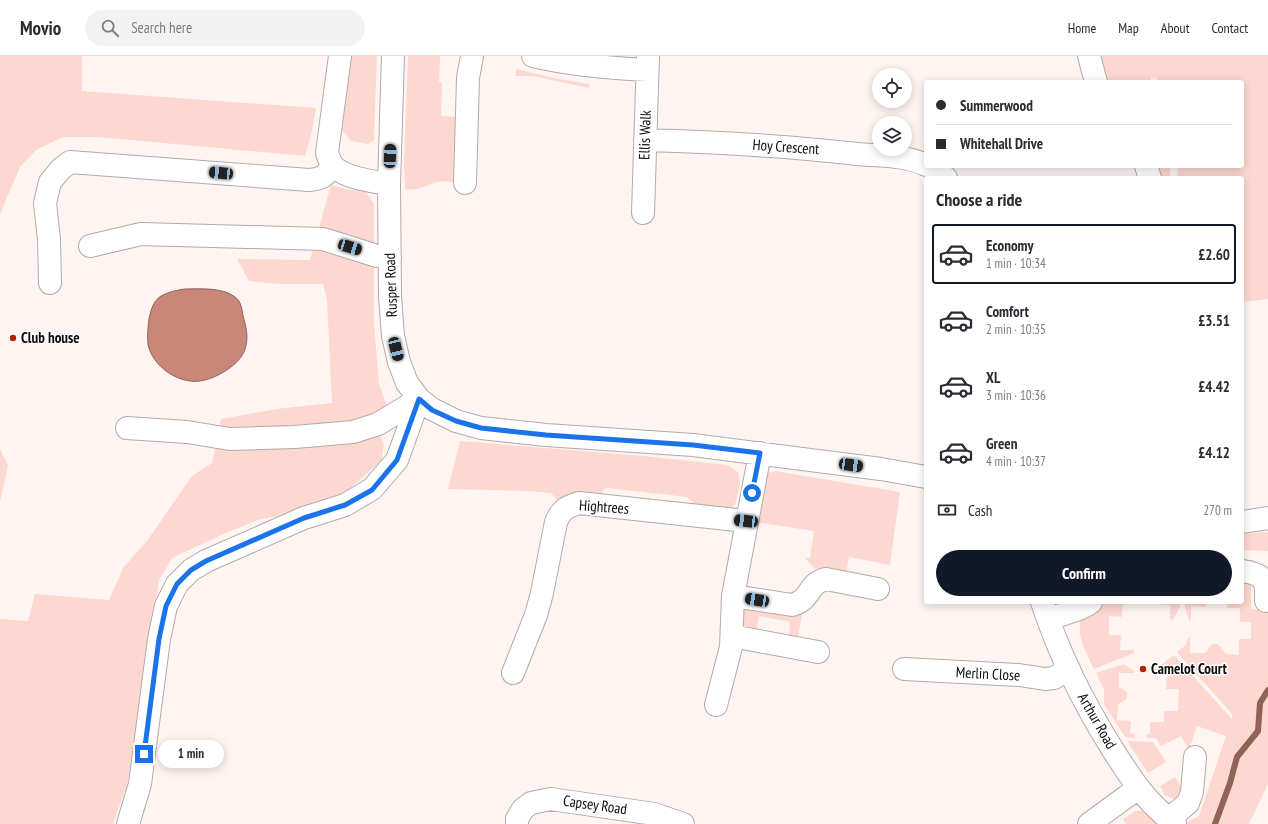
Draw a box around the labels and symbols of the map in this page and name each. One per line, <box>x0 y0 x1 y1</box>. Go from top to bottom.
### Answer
street label: Ellis Walk <box>634 110 655 160</box>
street label: Hoy Crescent <box>752 135 820 158</box>
car <box>384 144 396 168</box>
car <box>209 166 233 180</box>
car <box>337 238 363 256</box>
street label: Rusper Road <box>380 253 401 318</box>
place label: Club house <box>21 328 80 347</box>
marker: Club house <box>8 333 18 343</box>
car <box>387 336 405 362</box>
car <box>838 457 864 473</box>
route start <box>743 484 761 502</box>
street label: Hightrees <box>578 495 630 518</box>
car <box>733 514 759 528</box>
car <box>744 592 770 608</box>
place label: Camelot Court <box>1151 659 1227 678</box>
street label: Merlin Close <box>955 662 1021 685</box>
marker: Camelot Court <box>1138 664 1148 674</box>
street label: Arthur Road <box>1074 689 1121 752</box>
callout: 1 min <box>158 740 224 768</box>
route end <box>135 745 153 763</box>
street label: Capsey Road <box>562 791 628 818</box>

